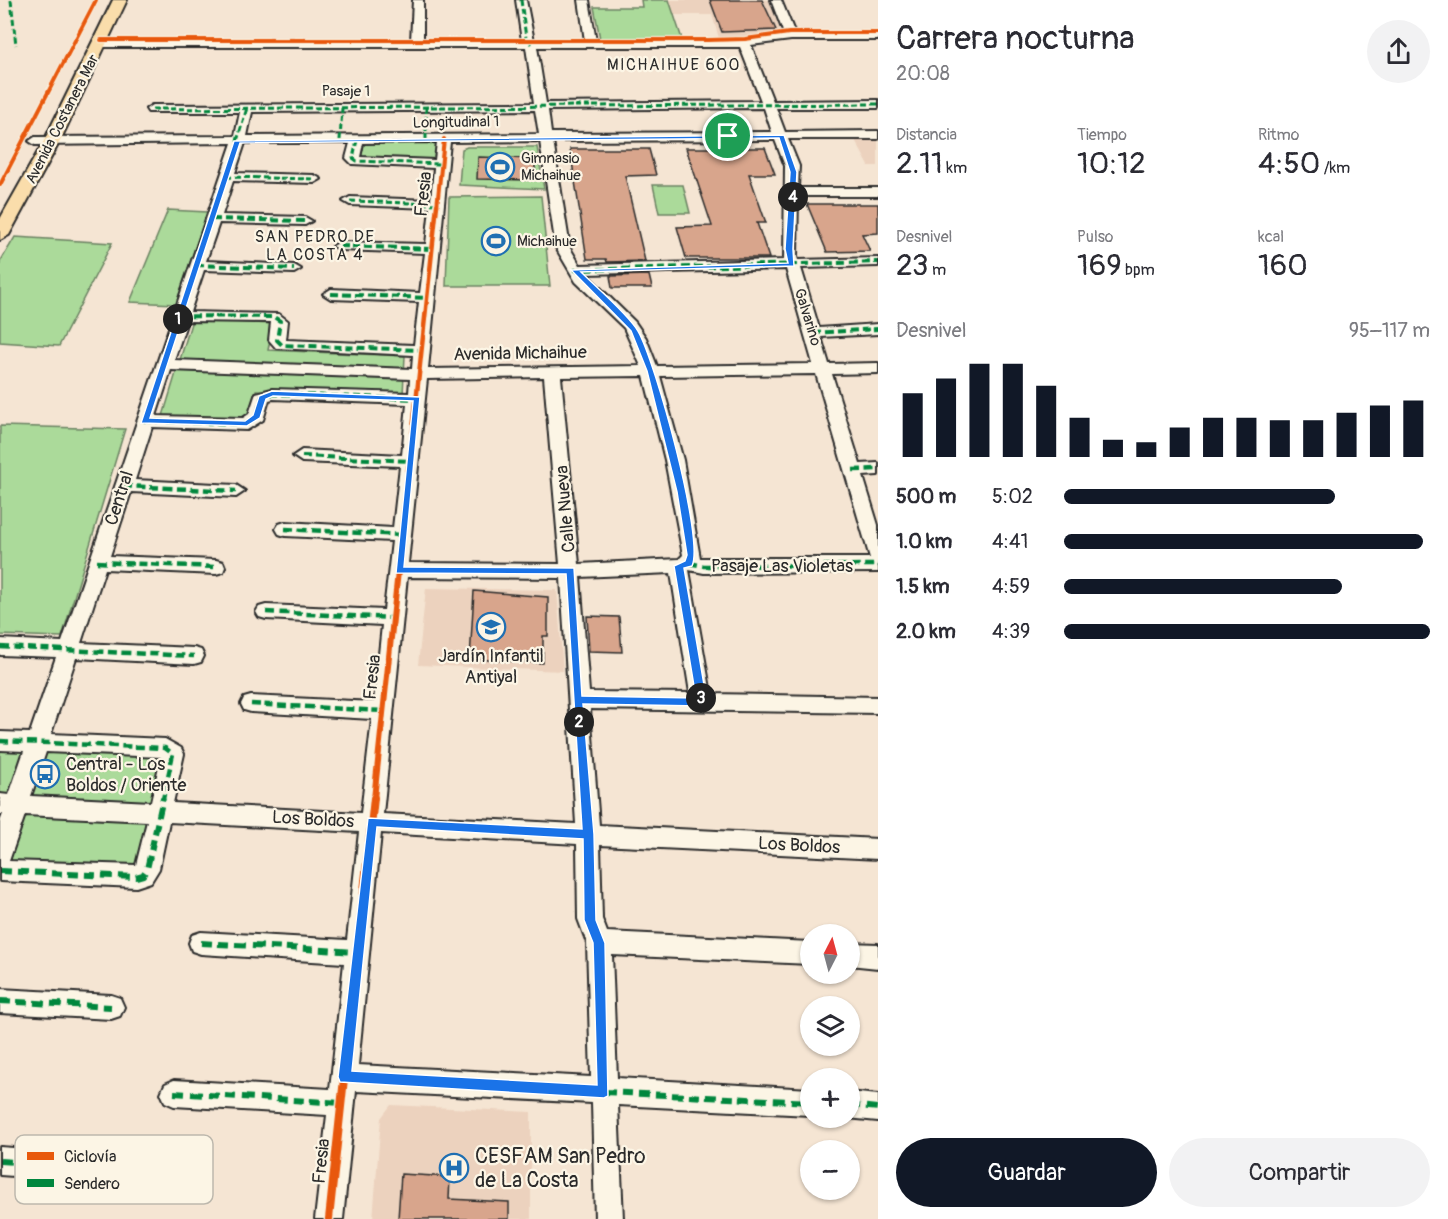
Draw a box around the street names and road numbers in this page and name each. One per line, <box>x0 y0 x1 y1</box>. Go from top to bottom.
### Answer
street label: Avenida Costanera Mar <box>22 51 104 187</box>
street label: Pasaje 1 <box>322 82 370 101</box>
street label: Longitudinal 1 <box>413 112 500 133</box>
street label: Fresia <box>410 170 437 218</box>
street label: Galvarino <box>790 286 825 348</box>
street label: Avenida Michaihue <box>453 341 587 366</box>
street label: Calle Nueva <box>550 464 581 553</box>
street label: Central <box>100 468 139 528</box>
street label: Pasaje Las Violetas <box>711 555 853 578</box>
street label: Fresia <box>359 653 386 701</box>
street label: Los Boldos <box>271 806 355 833</box>
street label: Los Boldos <box>757 832 841 859</box>
street label: Fresia <box>308 1137 335 1185</box>

